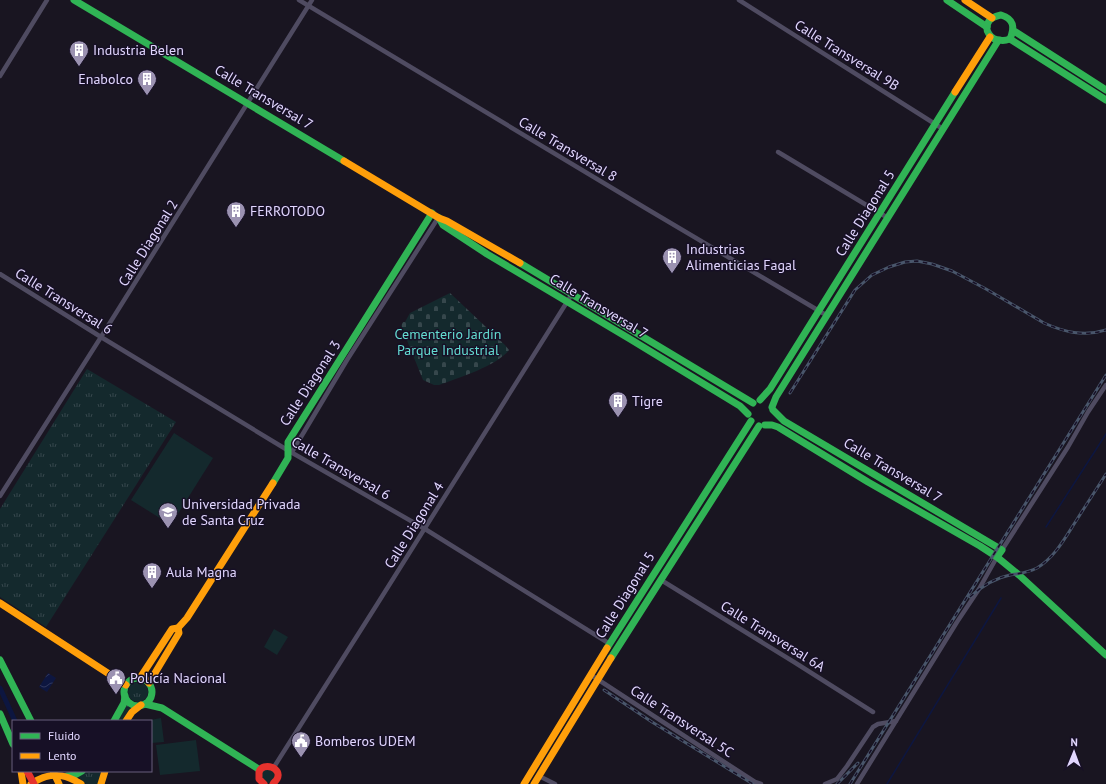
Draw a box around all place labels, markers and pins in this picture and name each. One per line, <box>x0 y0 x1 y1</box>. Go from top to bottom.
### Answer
building icon: Industria Belen <box>68 39 90 67</box>
place label: Industria Belen <box>93 41 184 59</box>
building icon: Enabolco <box>136 68 158 96</box>
place label: Enabolco <box>78 70 133 88</box>
building icon: FERROTODO <box>225 200 247 228</box>
place label: FERROTODO <box>250 202 325 220</box>
place label: Industrias Alimenticias Fagal <box>686 240 796 274</box>
building icon: Industrias Alimenticias Fagal <box>661 246 683 274</box>
building icon: Tigre <box>607 390 629 418</box>
place label: Tigre <box>632 392 663 410</box>
place label: Universidad Privada de Santa Cruz <box>182 495 300 529</box>
school or university icon: Universidad Privada de Santa Cruz <box>157 501 179 529</box>
building icon: Aula Magna <box>141 561 163 589</box>
place label: Aula Magna <box>166 563 237 581</box>
public building icon: Policía Nacional <box>105 667 127 695</box>
place label: Policía Nacional <box>130 669 226 687</box>
public building icon: Bomberos UDEM <box>290 730 312 758</box>
place label: Bomberos UDEM <box>315 732 415 750</box>

